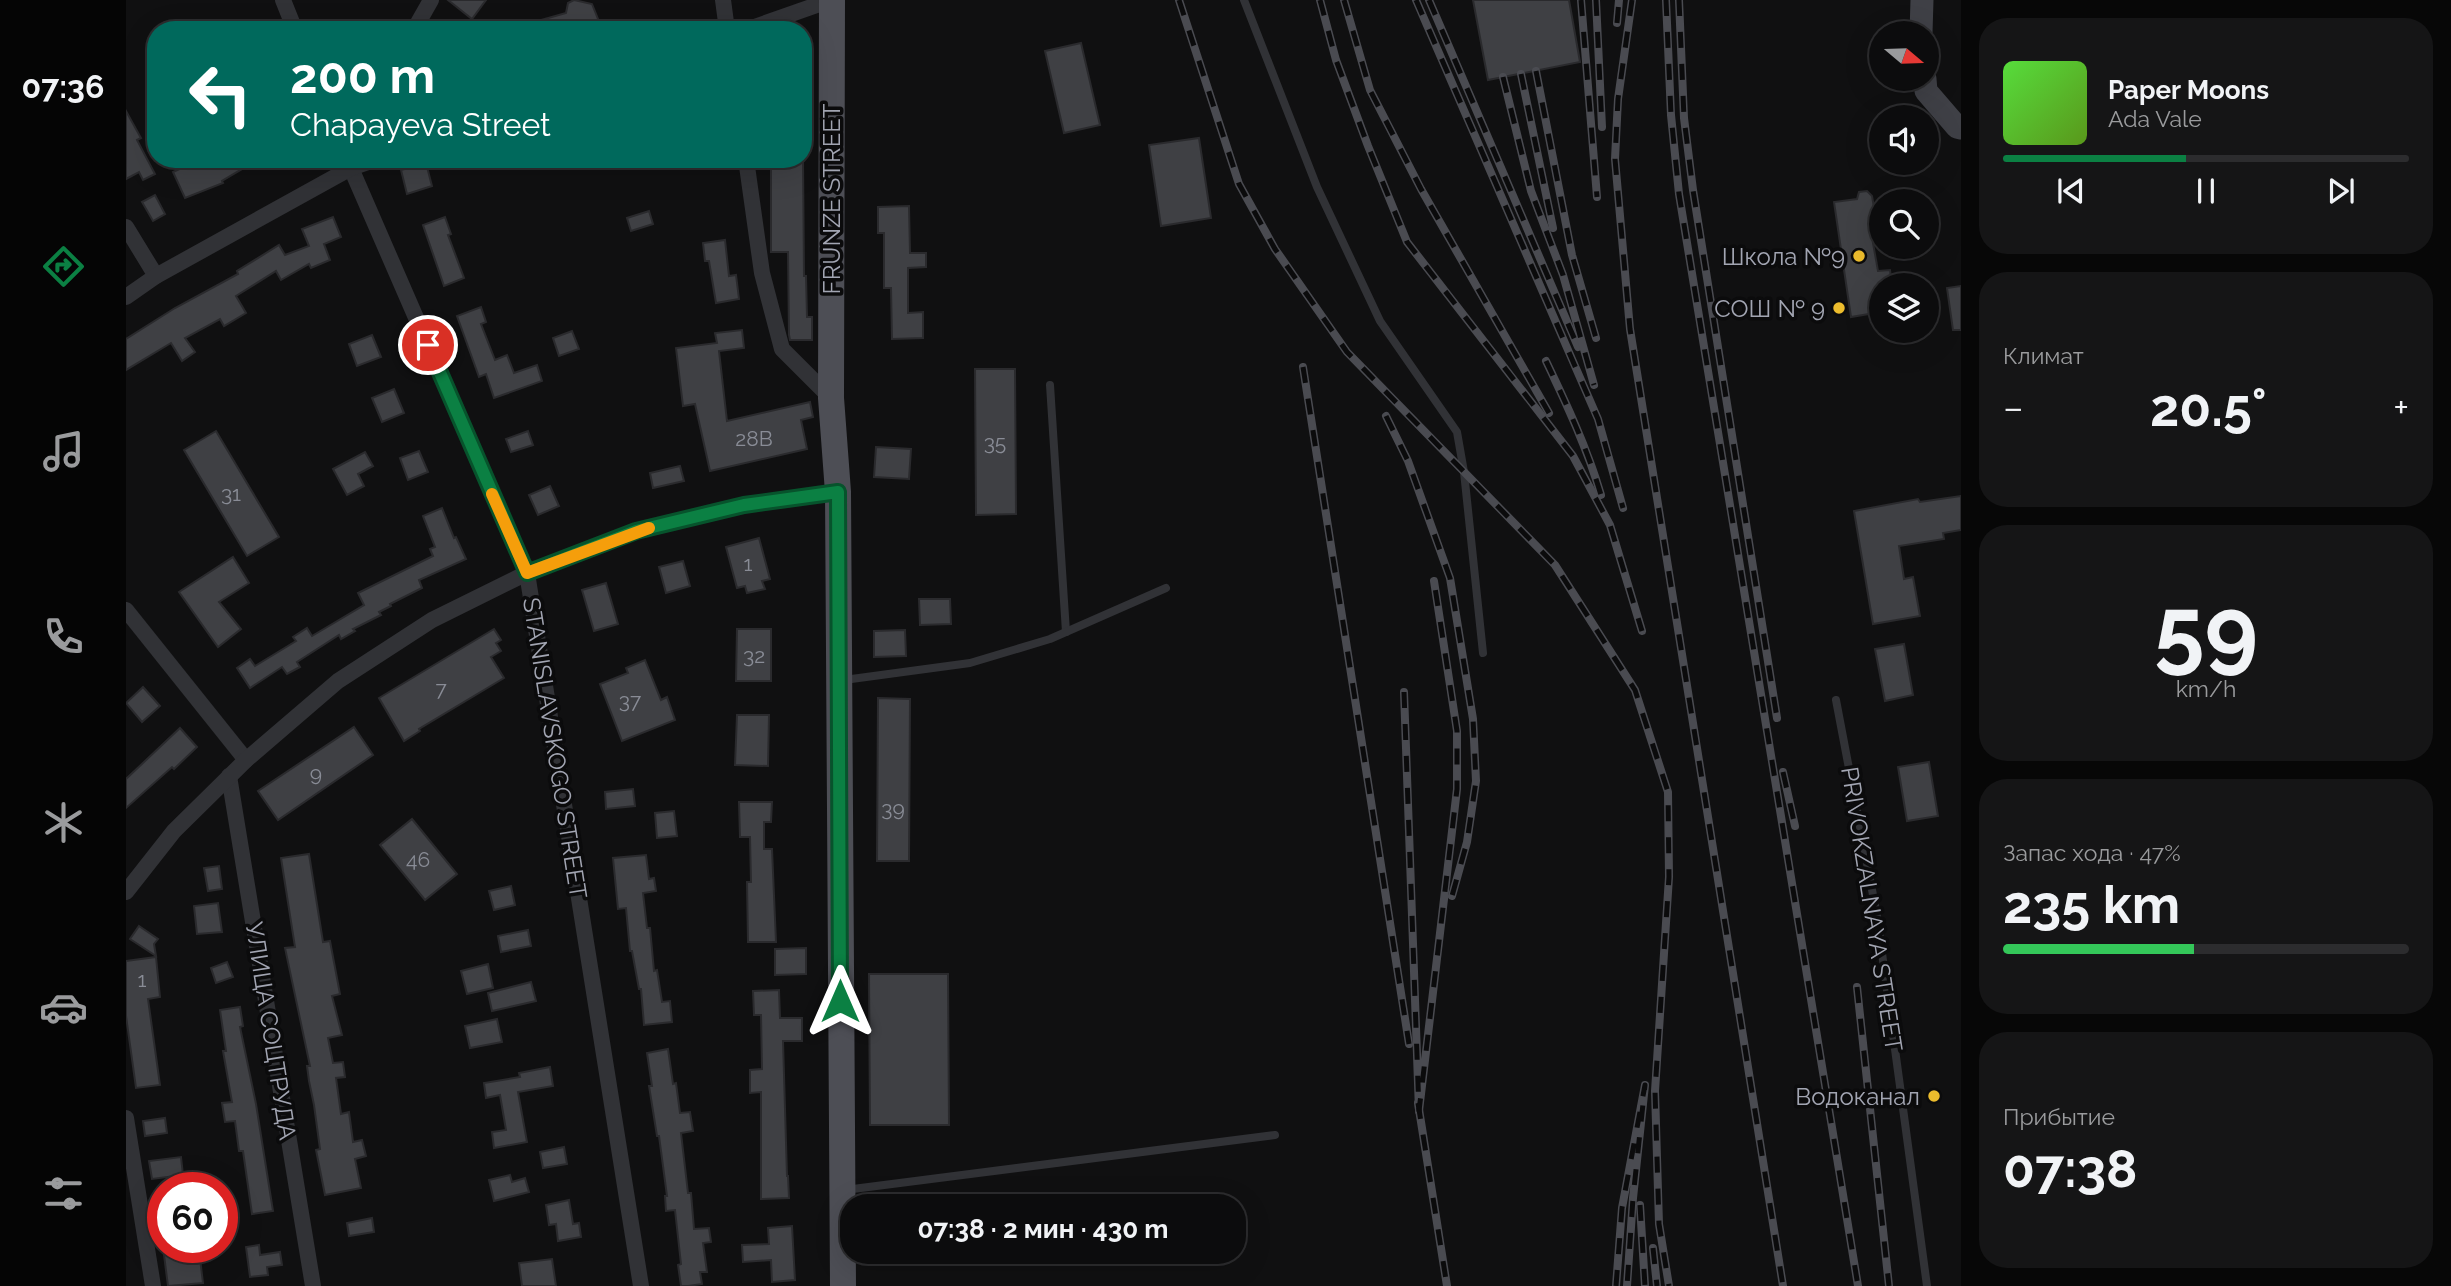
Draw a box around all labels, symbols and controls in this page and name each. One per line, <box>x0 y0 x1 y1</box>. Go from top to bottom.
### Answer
north arrow <box>1869 21 1939 91</box>
map controls <box>1869 21 1939 343</box>
text: 200 m <box>290 47 435 104</box>
icon: left <box>175 49 266 140</box>
text: 07:36 <box>22 68 104 105</box>
text: Paper Moons <box>2108 75 2269 105</box>
street label: FRUNZE STREET <box>817 103 846 295</box>
button: sound <box>1869 105 1939 175</box>
text: Ada Vale <box>2108 105 2202 132</box>
text: Chapayeva Street <box>290 106 551 143</box>
icon: previous <box>2052 172 2090 210</box>
icon: pause <box>2187 172 2225 210</box>
icon: next <box>2322 172 2360 210</box>
button: search <box>1869 189 1939 259</box>
icon: directions <box>39 242 88 291</box>
place label: Школа №9 <box>1722 242 1845 271</box>
marker: Школа №9 <box>1851 248 1867 264</box>
button: layers <box>1869 273 1939 343</box>
place label: СОШ № 9 <box>1714 294 1825 323</box>
marker: СОШ № 9 <box>1831 300 1847 316</box>
pin <box>398 315 458 375</box>
icon: arrive <box>409 326 447 364</box>
text: Климат <box>2003 342 2084 369</box>
text: 20.5° <box>2150 377 2267 438</box>
text: − <box>2003 385 2023 430</box>
text: + <box>2393 385 2409 430</box>
house number: 28В <box>735 426 773 451</box>
icon: music <box>39 427 88 476</box>
house number: 35 <box>984 430 1006 455</box>
house number: 31 <box>221 481 241 506</box>
house number: 1 <box>744 551 753 576</box>
text: 59 <box>2154 576 2258 683</box>
street label: STANISLAVSKOGO STREET <box>517 595 593 901</box>
icon: phone <box>39 612 88 661</box>
house number: 32 <box>743 643 765 668</box>
text: km/h <box>2176 675 2236 702</box>
house number: 7 <box>435 676 447 701</box>
house number: 37 <box>619 688 642 713</box>
house number: 9 <box>310 761 322 786</box>
street label: PRIVOKZALNAYA STREET <box>1835 765 1909 1054</box>
house number: 39 <box>881 796 905 821</box>
icon: climate <box>39 798 88 847</box>
text: Запас хода · 47% <box>2003 839 2181 866</box>
house number: 46 <box>406 847 430 872</box>
text: 235 km <box>2003 874 2180 935</box>
street label: УЛИЦА СОЦТРУДА <box>239 920 303 1142</box>
position arrow <box>803 964 877 1038</box>
house number: 1 <box>138 967 147 992</box>
icon: car <box>39 983 88 1032</box>
place label: Водоканал <box>1795 1082 1920 1111</box>
marker: Водоканал <box>1926 1088 1942 1104</box>
text: Прибытие <box>2003 1103 2115 1130</box>
text: 07:38 <box>2003 1138 2137 1199</box>
icon: filters <box>39 1169 88 1218</box>
speed limit sign: 60 <box>147 1172 238 1263</box>
text: 07:38 · 2 мин · 430 m <box>917 1214 1169 1244</box>

